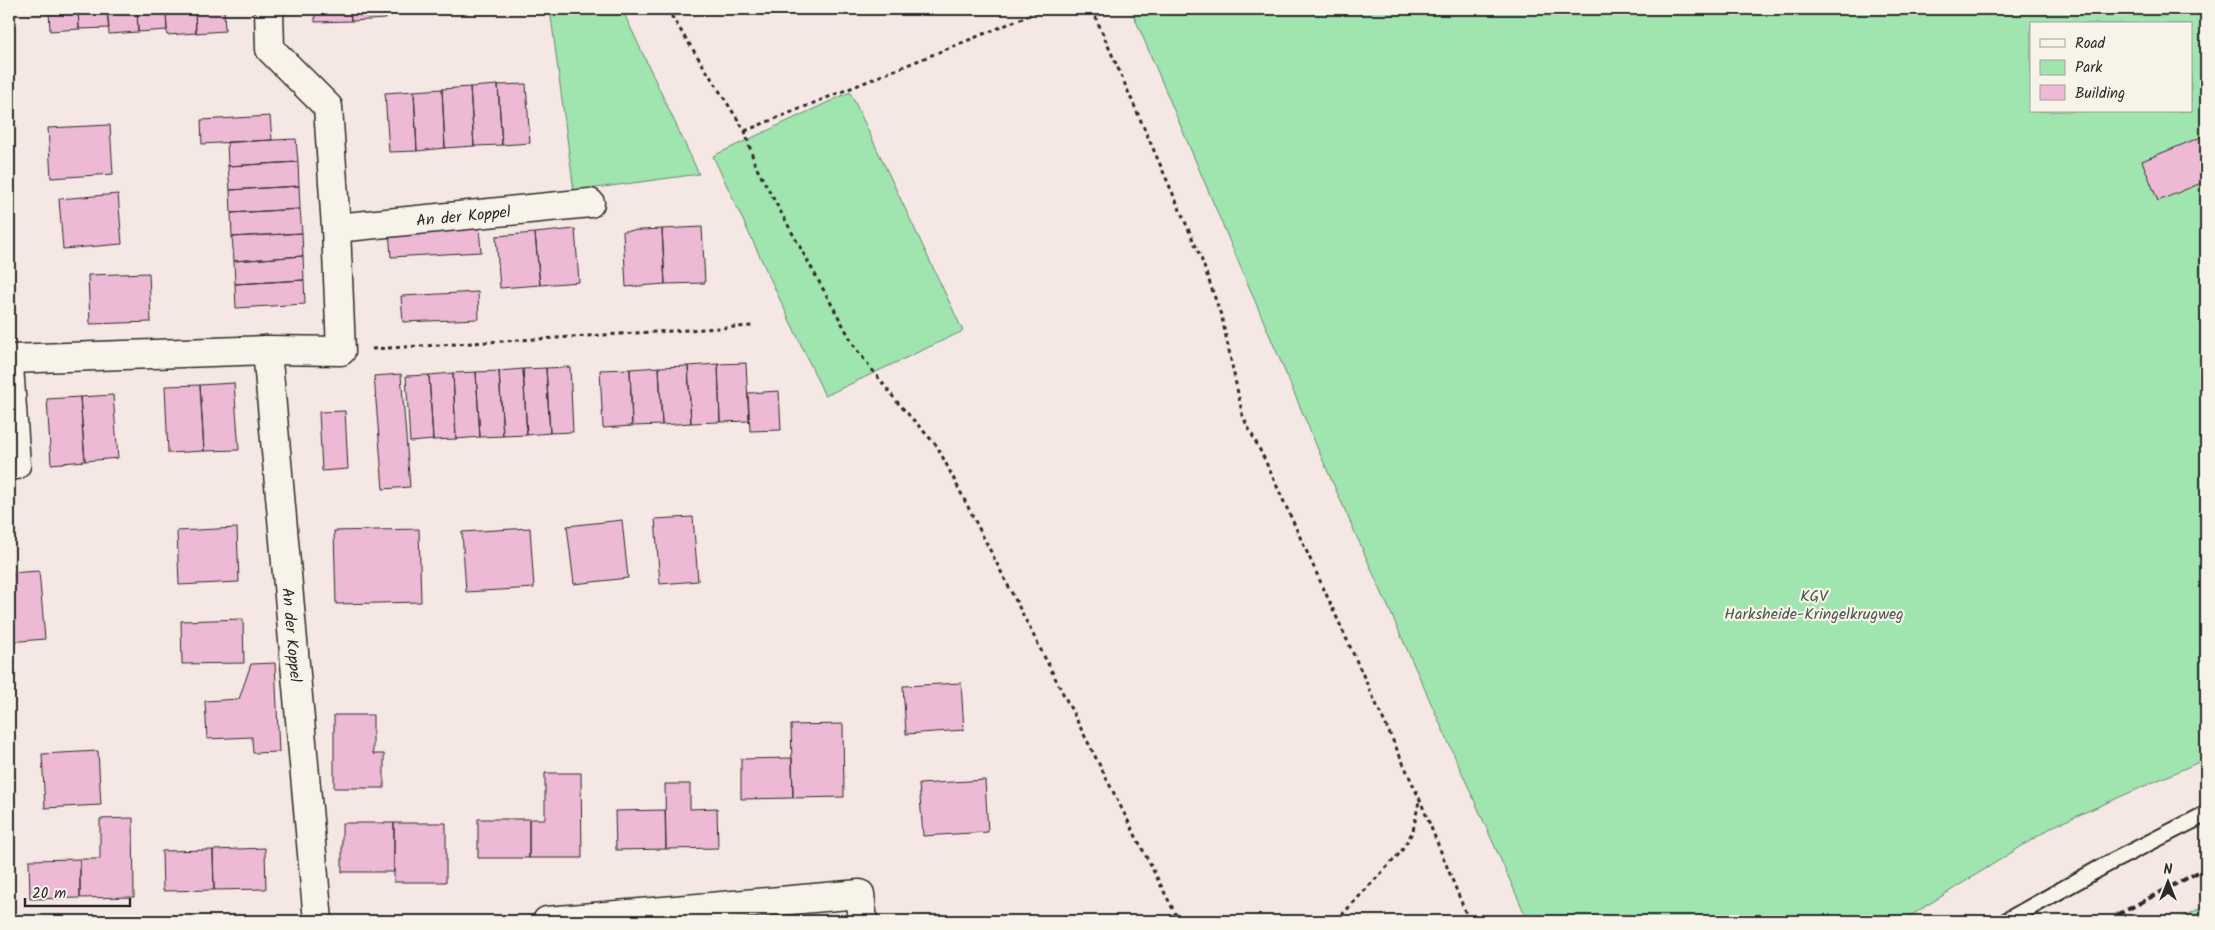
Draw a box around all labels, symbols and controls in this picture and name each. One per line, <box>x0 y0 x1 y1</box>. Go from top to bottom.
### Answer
legend <box>2030 22 2192 112</box>
text: Road <box>2075 32 2106 56</box>
text: Park <box>2075 56 2103 80</box>
text: Building <box>2075 82 2125 106</box>
street label: An der Koppel <box>415 200 512 234</box>
park label: KGV Harksheide-Kringelkrugweg <box>1724 584 1904 627</box>
street label: An der Koppel <box>274 587 308 683</box>
north arrow <box>2142 858 2192 908</box>
text: N <box>2164 859 2173 881</box>
scale bar <box>25 875 130 907</box>
text: 20 m <box>32 882 66 906</box>

